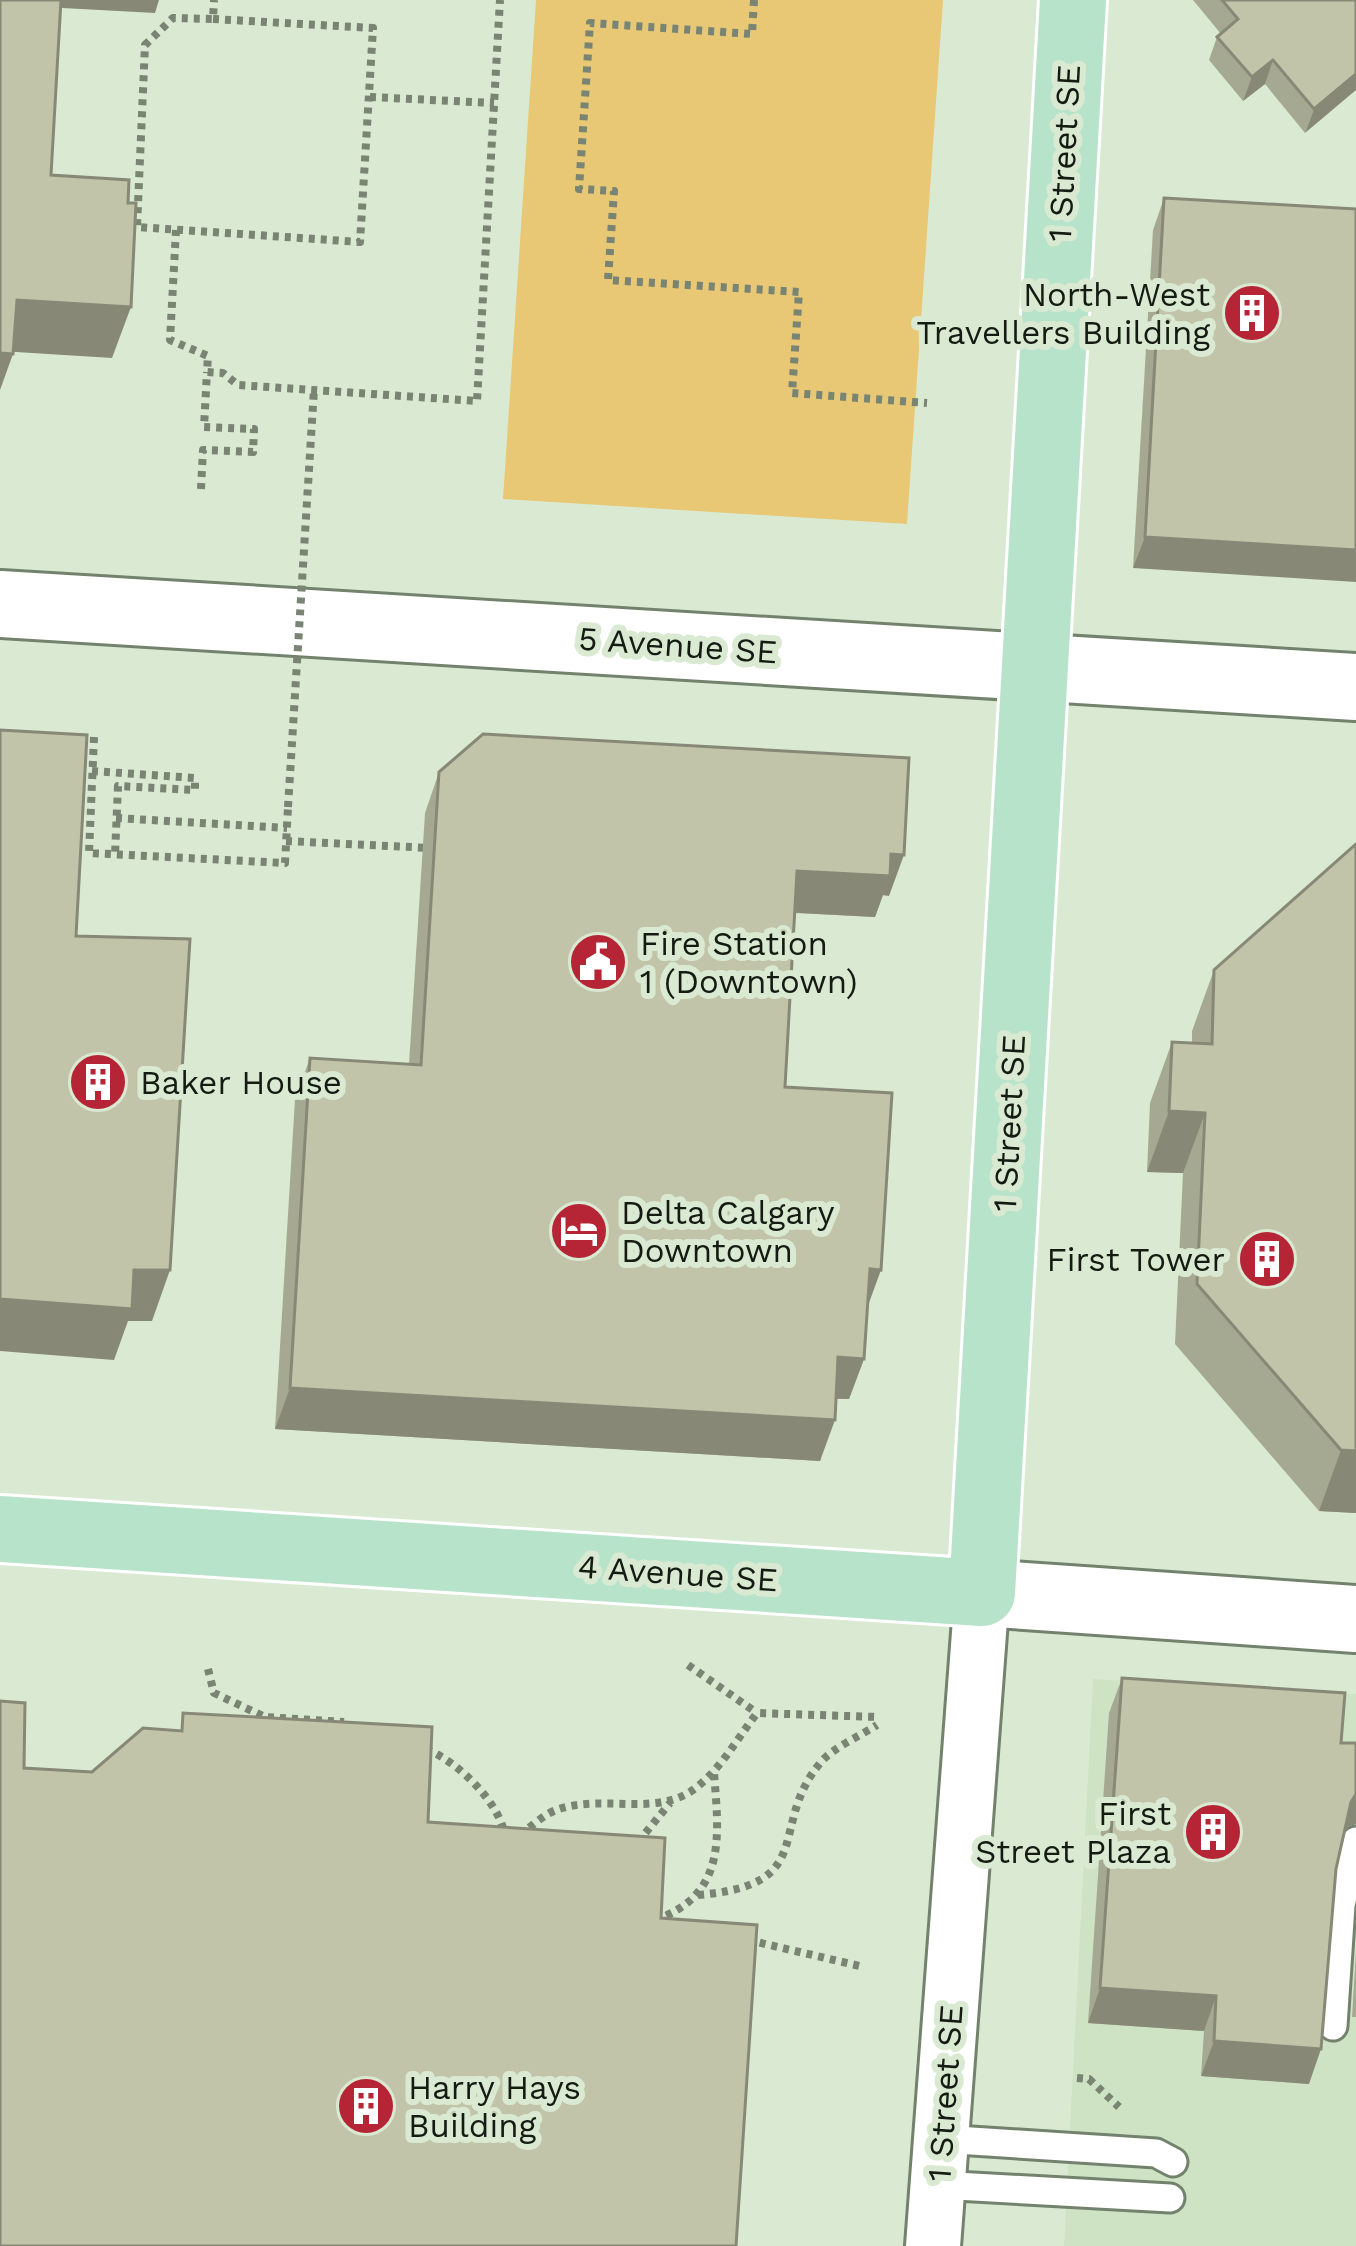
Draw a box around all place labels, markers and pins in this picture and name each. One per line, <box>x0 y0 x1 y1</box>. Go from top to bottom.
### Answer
place label: North-West Travellers Building <box>916 275 1210 352</box>
building icon: North-West Travellers Building <box>1221 282 1283 344</box>
place label: Fire Station 1 (Downtown) <box>640 924 857 1001</box>
public building icon: Fire Station 1 (Downtown) <box>567 931 629 993</box>
building icon: Baker House <box>67 1051 129 1113</box>
place label: Baker House <box>140 1063 342 1102</box>
place label: Delta Calgary Downtown <box>621 1193 834 1270</box>
hotel icon: Delta Calgary Downtown <box>548 1200 610 1262</box>
building icon: First Tower <box>1236 1228 1298 1290</box>
place label: First Tower <box>1047 1240 1225 1279</box>
place label: First Street Plaza <box>975 1794 1171 1871</box>
building icon: First Street Plaza <box>1182 1801 1244 1863</box>
place label: Harry Hays Building <box>408 2068 581 2145</box>
building icon: Harry Hays Building <box>335 2075 397 2137</box>

